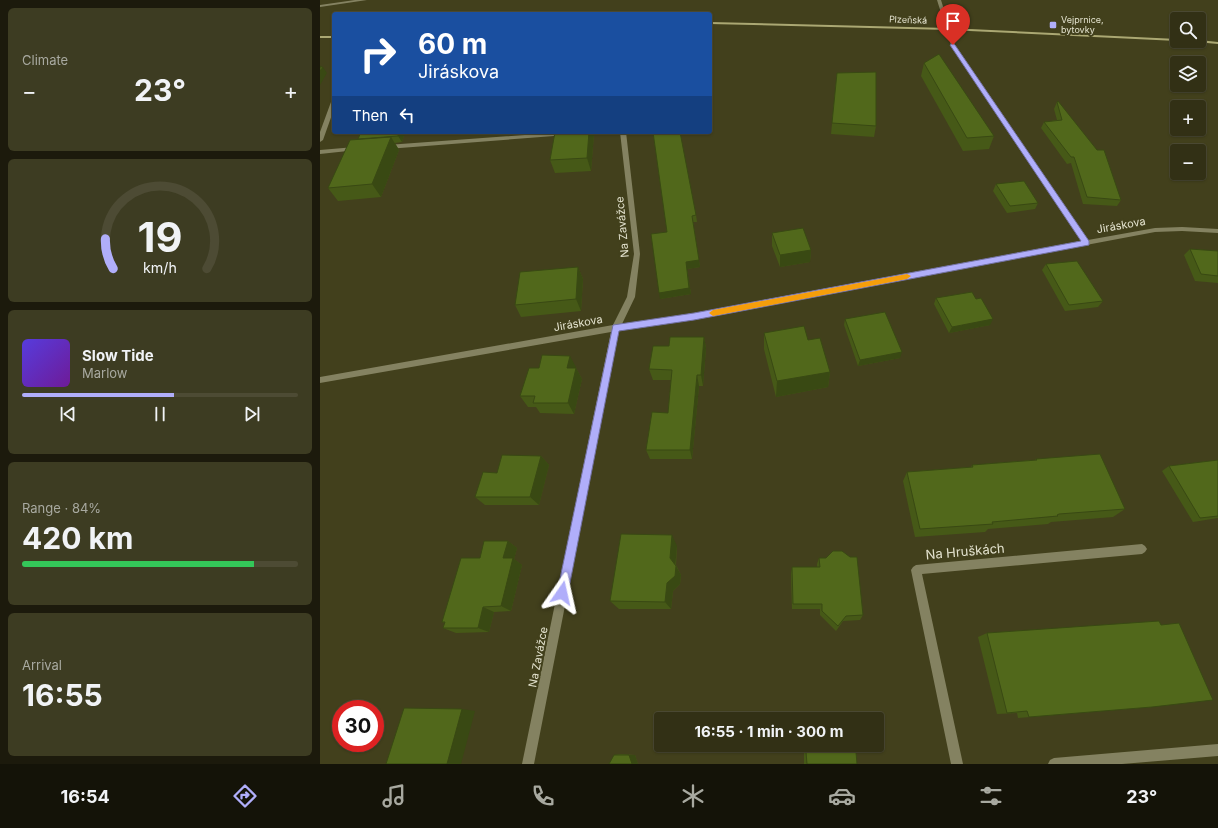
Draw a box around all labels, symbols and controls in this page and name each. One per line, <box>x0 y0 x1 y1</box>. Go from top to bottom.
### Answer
pin <box>936 4 970 45</box>
icon: arrive <box>942 10 964 32</box>
map controls <box>1170 12 1206 180</box>
button: search <box>1170 12 1206 48</box>
street label: Plzeňská <box>889 13 927 26</box>
place label: Vejprnice, bytovky <box>1061 14 1104 35</box>
marker: Vejprnice, bytovky <box>1048 20 1058 30</box>
text: 60 m <box>418 27 487 61</box>
icon: right <box>352 28 404 80</box>
text: Climate <box>22 52 68 68</box>
button: layers <box>1170 56 1206 92</box>
text: Jiráskova <box>418 61 499 82</box>
text: 23° <box>134 72 186 108</box>
text: − <box>22 78 37 104</box>
text: + <box>283 78 298 104</box>
button: + <box>1170 100 1206 136</box>
icon: left <box>396 104 418 126</box>
text: Then <box>352 106 388 125</box>
button: − <box>1170 144 1206 180</box>
street label: Na Zavážce <box>612 196 632 258</box>
text: 19 <box>138 212 182 262</box>
street label: Jiráskova <box>1095 214 1147 236</box>
text: km/h <box>143 258 177 275</box>
street label: Jiráskova <box>552 312 604 334</box>
text: Slow Tide <box>82 346 154 365</box>
text: Marlow <box>82 365 128 381</box>
icon: previous <box>57 403 79 425</box>
icon: pause <box>149 403 171 425</box>
icon: next <box>241 403 263 425</box>
text: Range · 84% <box>22 500 101 516</box>
text: 420 km <box>22 520 133 556</box>
street label: Na Hruškách <box>925 540 1005 562</box>
position arrow <box>541 572 583 614</box>
street label: Na Zavážce <box>525 626 551 688</box>
text: Arrival <box>22 657 62 673</box>
text: 16:55 <box>22 677 103 713</box>
speed limit sign: 30 <box>332 700 384 752</box>
text: 16:55 · 1 min · 300 m <box>695 722 843 741</box>
icon: directions <box>231 782 259 810</box>
icon: music <box>380 782 408 810</box>
icon: phone <box>529 782 557 810</box>
icon: climate <box>679 782 707 810</box>
icon: car <box>828 782 856 810</box>
icon: filters <box>977 782 1005 810</box>
text: 16:54 <box>61 786 110 807</box>
text: 23° <box>1126 786 1157 807</box>

